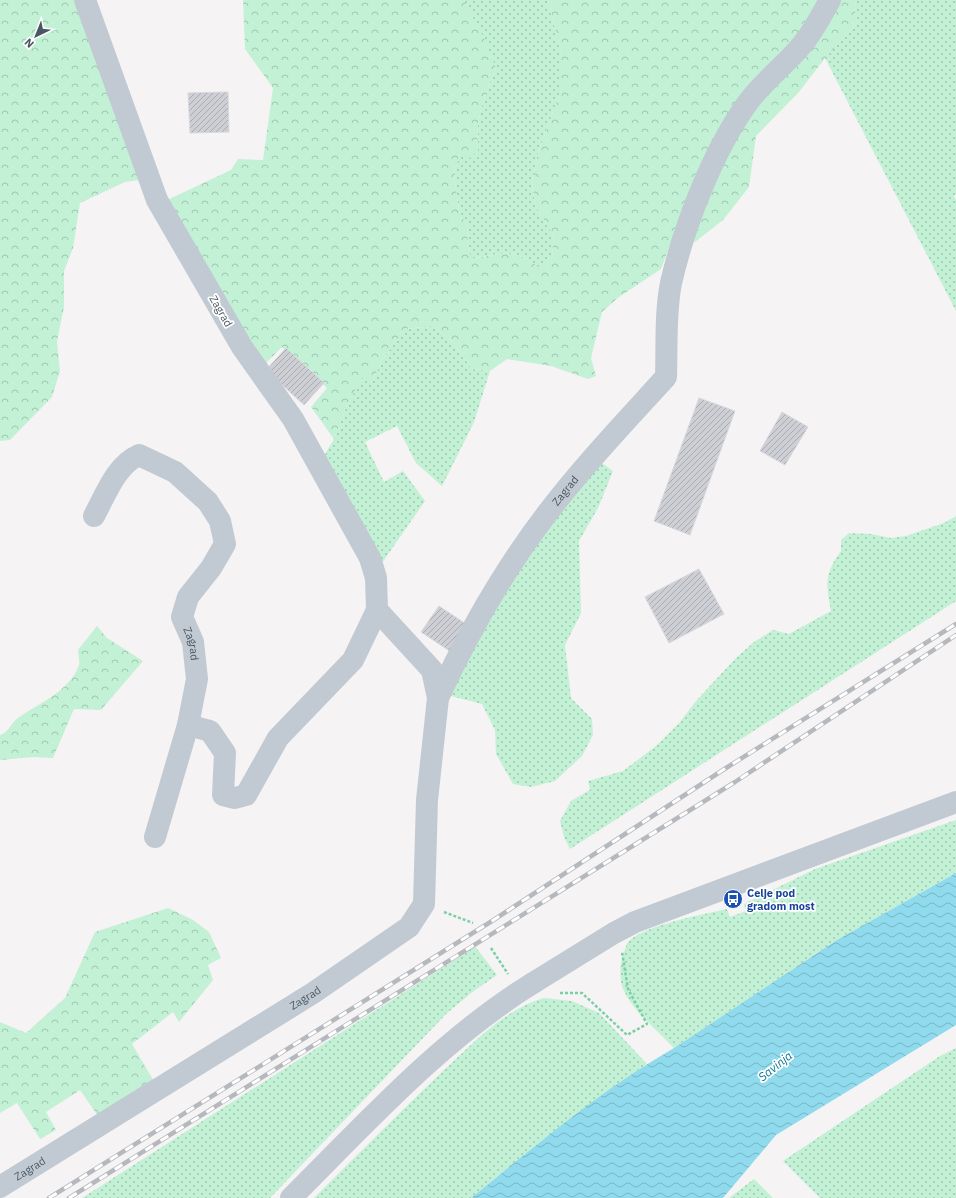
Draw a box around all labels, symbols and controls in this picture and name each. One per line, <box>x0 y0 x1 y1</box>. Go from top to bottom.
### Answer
north arrow <box>16 16 56 56</box>
text: N <box>21 35 37 51</box>
street label: Zagrad <box>206 293 236 329</box>
street label: Zagrad <box>549 473 581 508</box>
street label: Zagrad <box>180 625 202 661</box>
place label: Celje pod gradom most <box>747 886 815 913</box>
bus stop icon: Celje pod gradom most <box>722 888 744 910</box>
street label: Zagrad <box>287 983 323 1013</box>
water label: Savinja <box>755 1048 795 1084</box>
street label: Zagrad <box>11 1154 48 1184</box>

